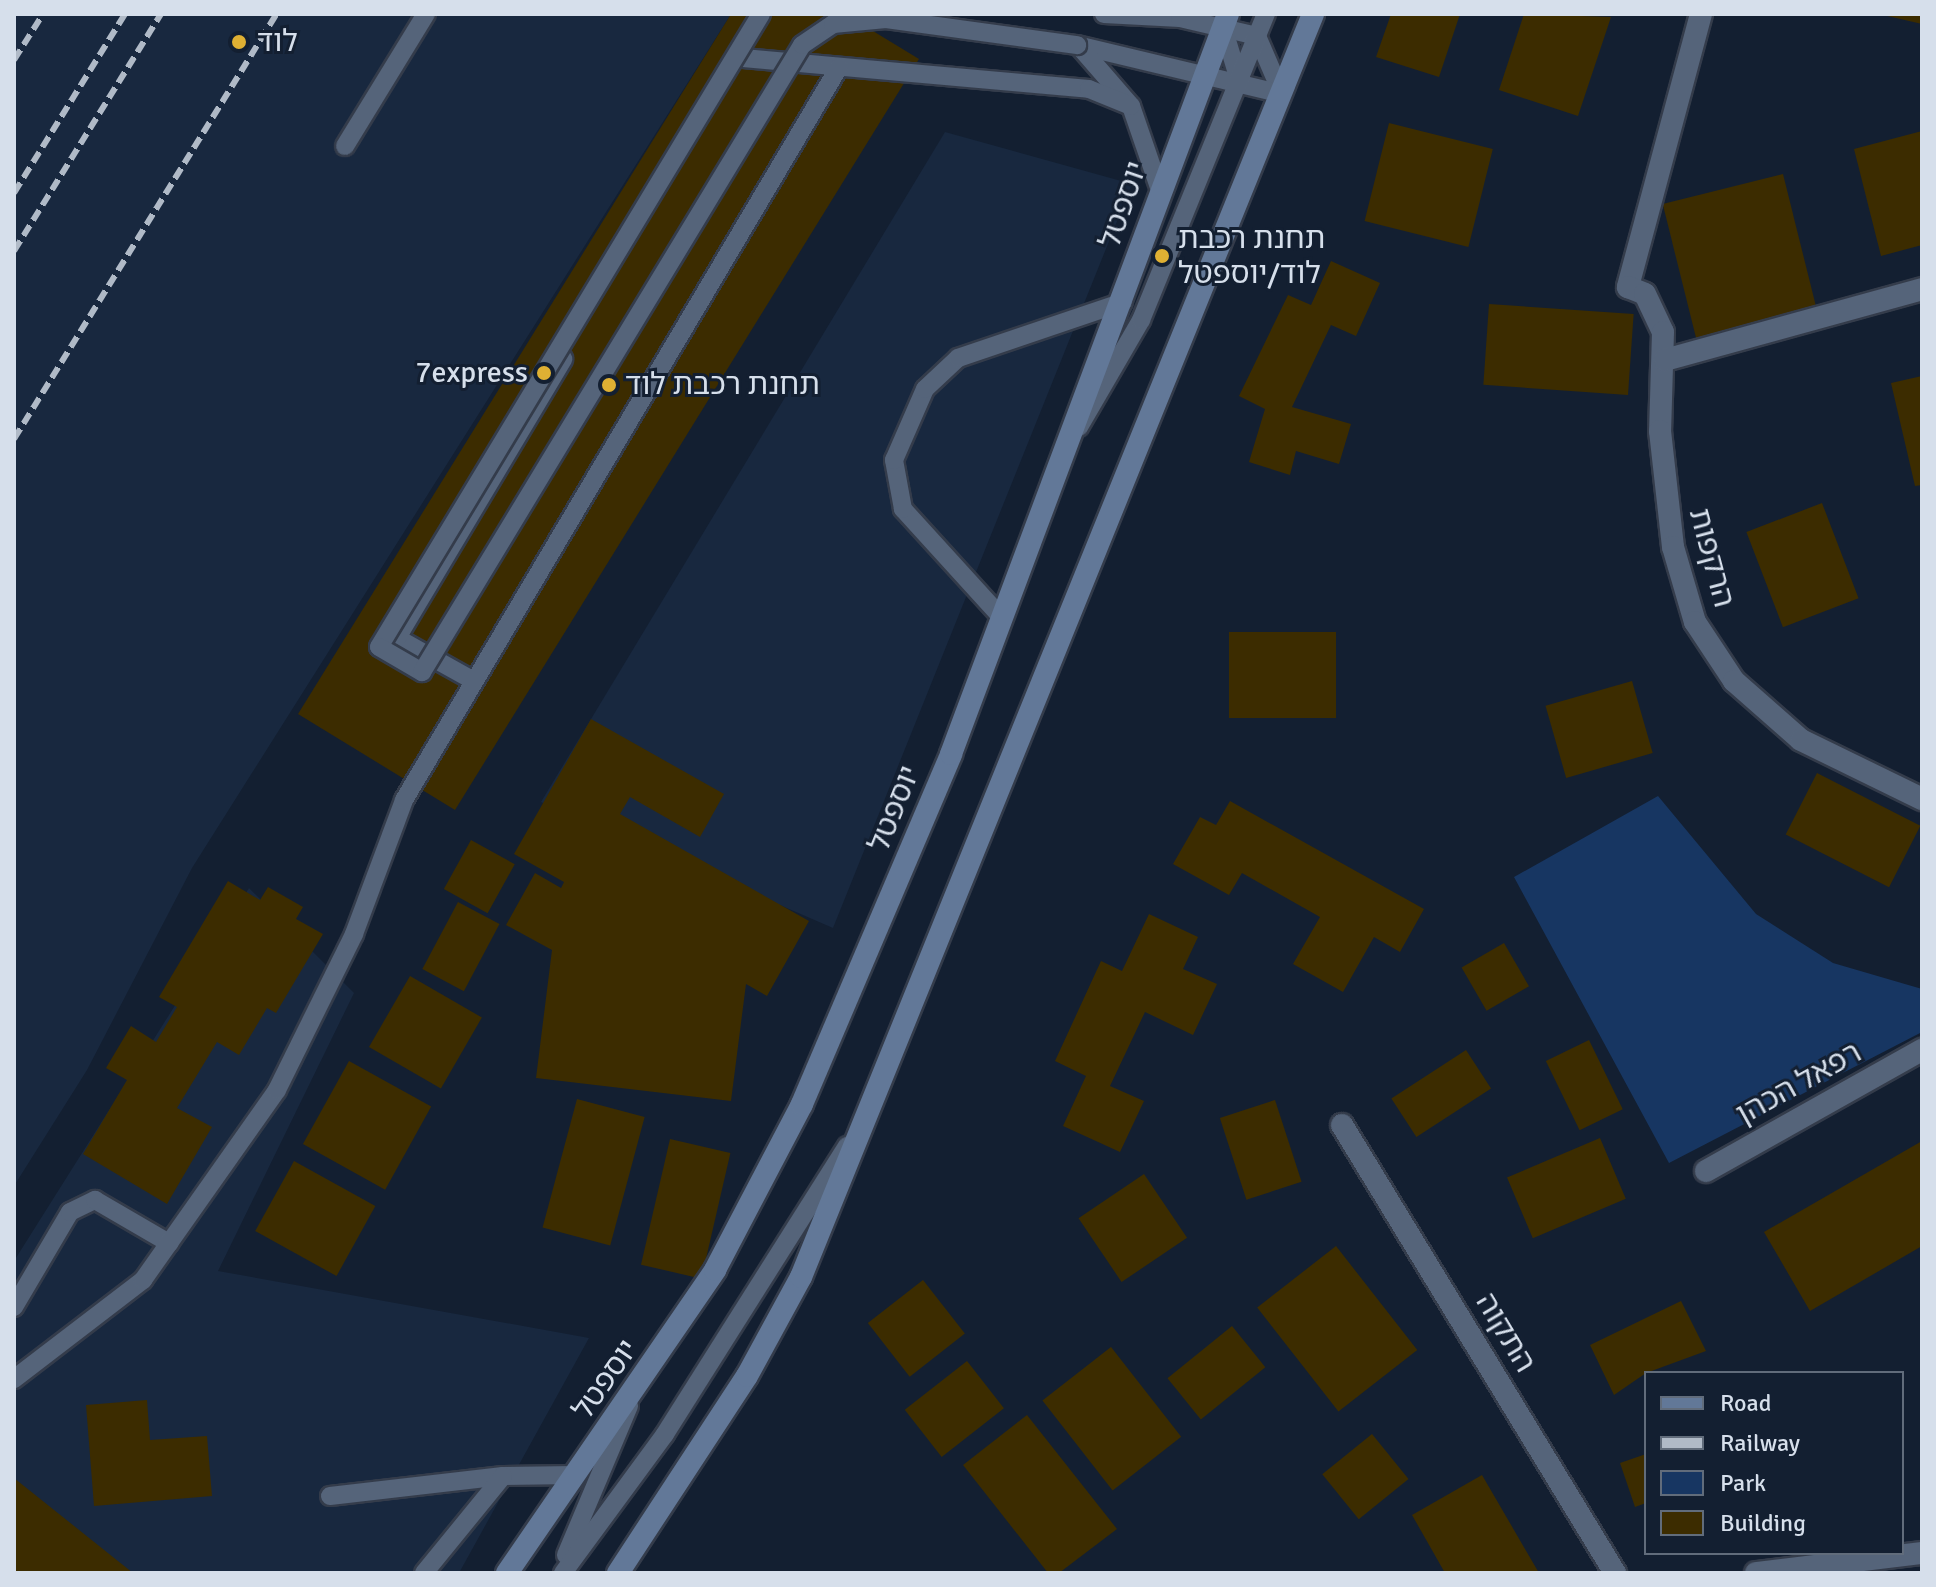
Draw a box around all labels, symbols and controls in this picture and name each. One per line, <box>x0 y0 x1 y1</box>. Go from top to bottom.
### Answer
place label: לוד <box>257 24 298 60</box>
marker: לוד <box>228 31 250 53</box>
street label: יוספטל <box>1092 157 1156 253</box>
place label: תחנת רכבת לוד/יוספטל <box>1178 221 1325 292</box>
marker: תחנת רכבת לוד/יוספטל <box>1153 247 1171 265</box>
place label: 7express <box>415 355 528 391</box>
marker: 7express <box>535 364 553 382</box>
place label: תחנת רכבת לוד <box>625 367 820 403</box>
marker: תחנת רכבת לוד <box>600 376 618 394</box>
street label: הרקפות <box>1681 505 1741 611</box>
street label: יוספטל <box>862 761 928 857</box>
street label: רפאל הכהן <box>1730 1035 1868 1133</box>
street label: התקוה <box>1467 1287 1543 1379</box>
street label: יוספטל <box>566 1333 646 1427</box>
legend <box>1644 1371 1904 1555</box>
text: Road <box>1720 1388 1771 1418</box>
text: Railway <box>1720 1428 1800 1458</box>
text: Park <box>1720 1468 1766 1498</box>
text: Building <box>1720 1508 1806 1538</box>

